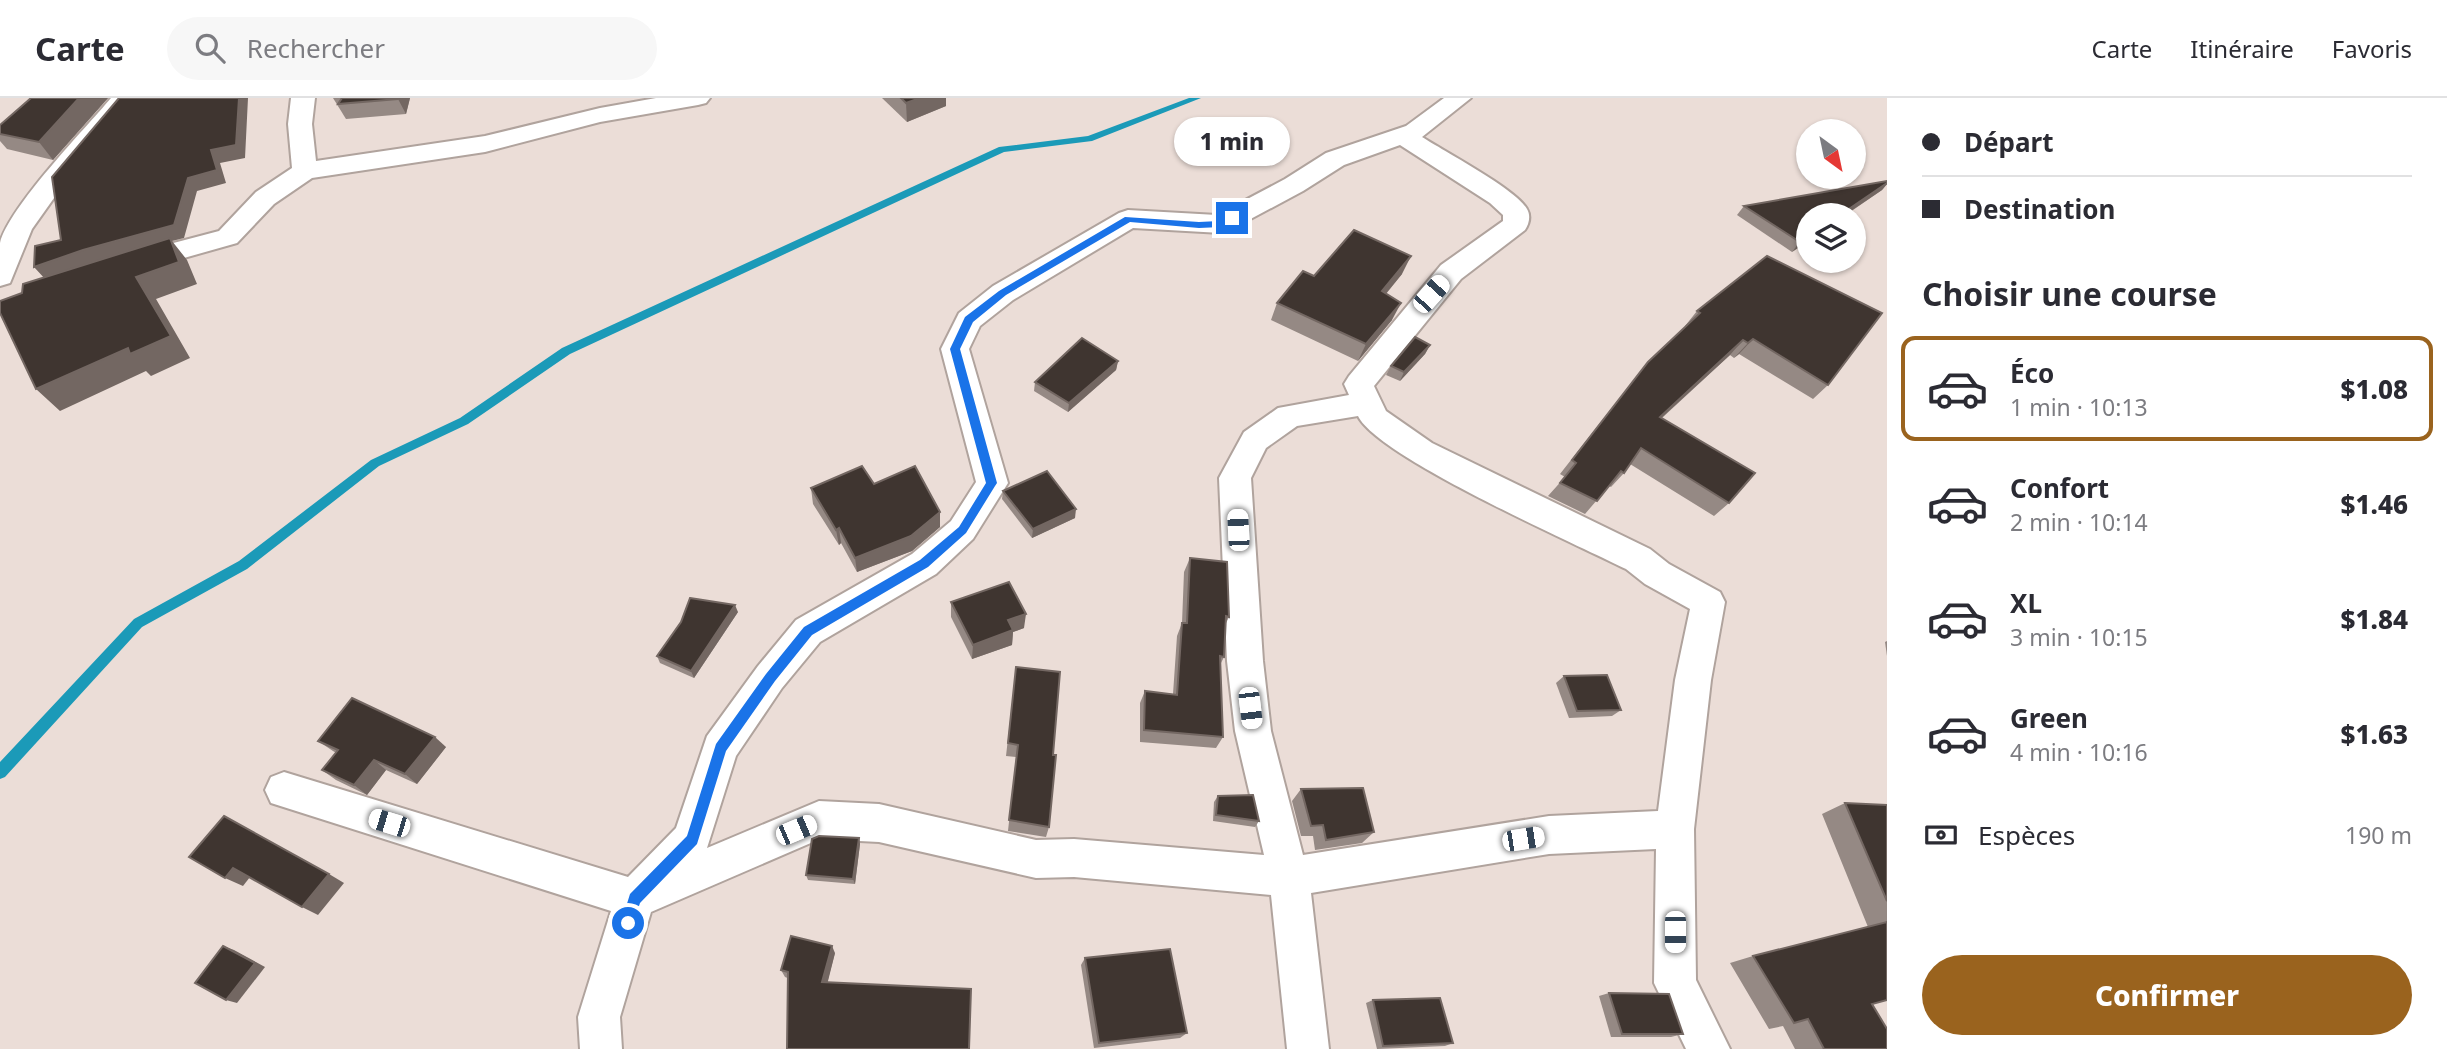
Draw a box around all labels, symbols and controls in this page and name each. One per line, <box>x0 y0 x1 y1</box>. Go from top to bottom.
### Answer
search box <box>167 17 657 80</box>
text: Carte <box>35 26 125 71</box>
icon: search <box>191 29 229 67</box>
text: Rechercher <box>247 30 385 66</box>
text: Carte <box>2092 32 2152 65</box>
text: Itinéraire <box>2190 32 2294 65</box>
text: Favoris <box>2332 32 2412 65</box>
callout: 1 min <box>1174 116 1290 166</box>
north arrow <box>1796 119 1866 189</box>
map controls <box>1796 119 1866 273</box>
text: Départ <box>1964 124 2053 160</box>
text: 1 min <box>1200 125 1264 157</box>
text: Destination <box>1964 191 2115 227</box>
route end <box>1216 202 1248 234</box>
button: layers <box>1796 203 1866 273</box>
car <box>1410 271 1453 317</box>
text: Choisir une course <box>1922 272 2217 315</box>
text: Éco <box>2010 355 2054 391</box>
icon: car <box>1926 357 1989 420</box>
text: $1.08 <box>2341 371 2408 407</box>
text: 1 min · 10:13 <box>2010 391 2148 423</box>
text: Confort <box>2010 470 2109 506</box>
icon: car <box>1926 472 1989 535</box>
text: $1.46 <box>2341 486 2408 522</box>
text: 2 min · 10:14 <box>2010 506 2148 538</box>
car <box>1227 508 1250 552</box>
text: XL <box>2010 585 2042 621</box>
icon: car <box>1926 587 1989 650</box>
text: $1.84 <box>2341 601 2408 637</box>
text: 3 min · 10:15 <box>2010 621 2148 653</box>
car <box>1238 686 1263 730</box>
text: Green <box>2010 700 2088 736</box>
icon: car <box>1926 702 1989 765</box>
text: $1.63 <box>2341 716 2408 752</box>
text: 4 min · 10:16 <box>2010 736 2148 768</box>
car <box>366 807 413 839</box>
car <box>773 812 820 848</box>
icon: cash <box>1922 816 1960 854</box>
text: Espèces <box>1978 817 2075 853</box>
text: 190 m <box>2345 819 2412 851</box>
car <box>1501 825 1546 853</box>
route start <box>612 907 644 939</box>
car <box>1665 911 1686 953</box>
button: Confirmer <box>1922 955 2412 1035</box>

